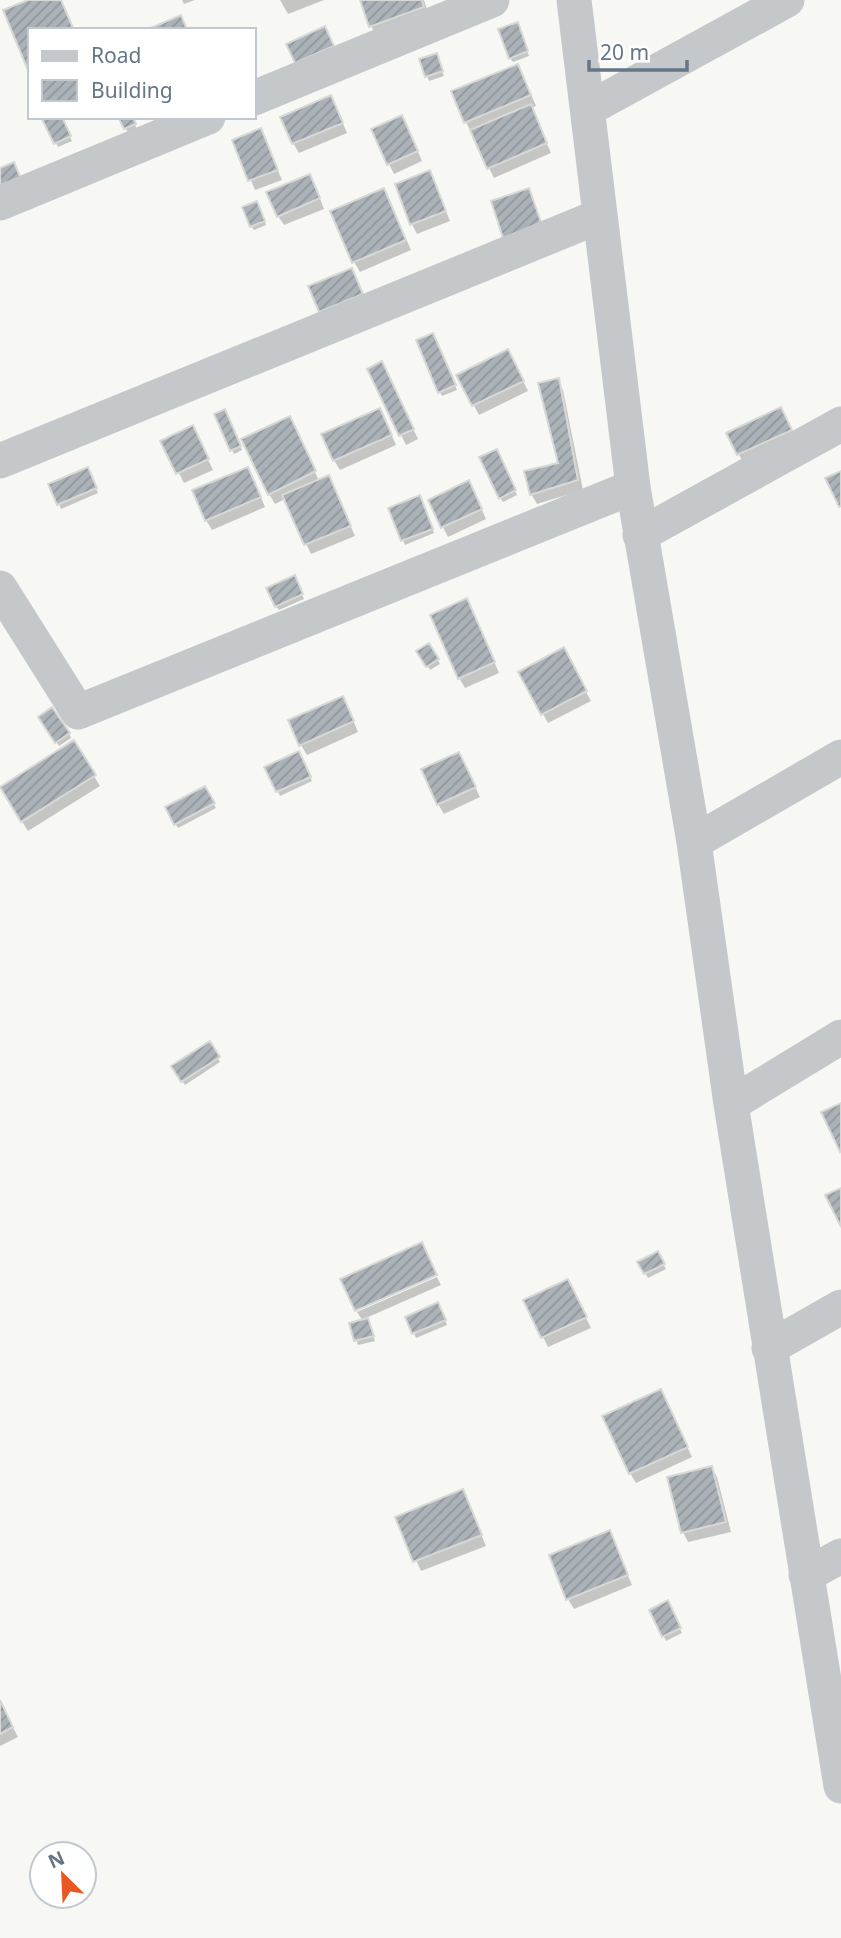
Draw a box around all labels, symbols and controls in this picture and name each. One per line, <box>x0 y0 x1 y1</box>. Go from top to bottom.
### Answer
legend <box>28 28 256 119</box>
scale bar <box>589 28 687 72</box>
text: 20 m <box>600 38 649 66</box>
text: Road <box>91 41 141 69</box>
text: Building <box>91 76 173 104</box>
north arrow <box>28 1840 98 1910</box>
text: N <box>44 1844 68 1874</box>

